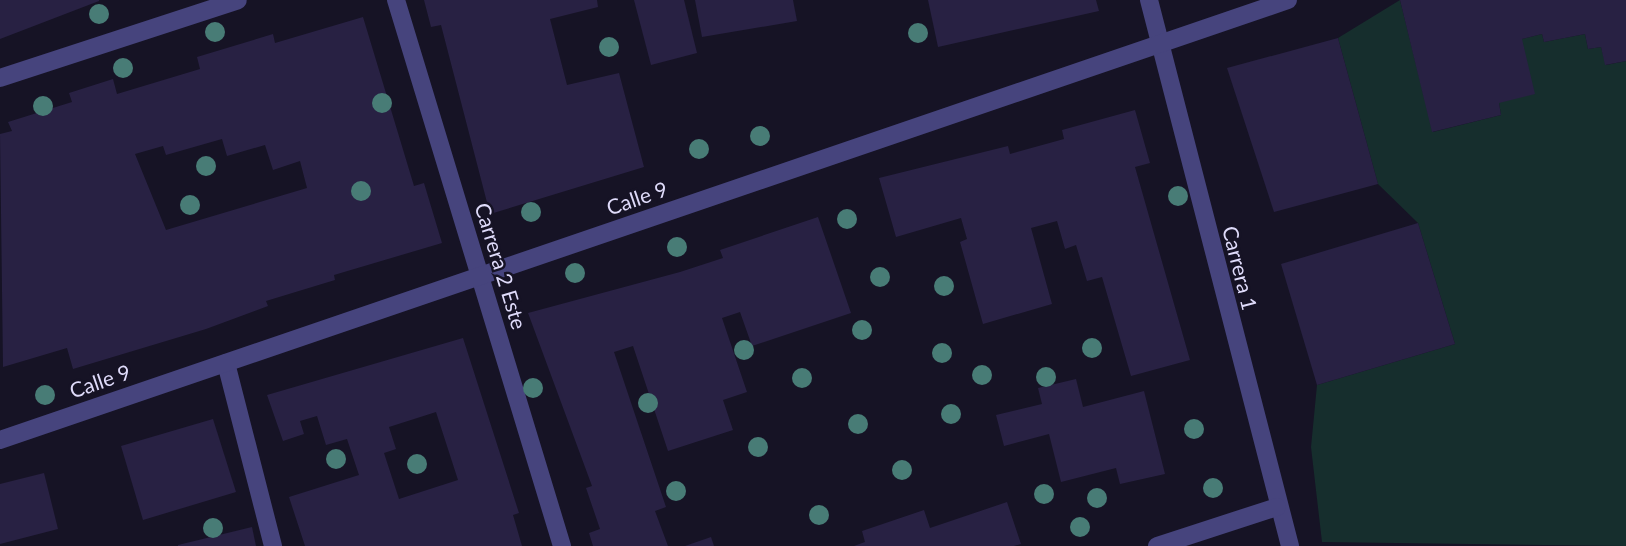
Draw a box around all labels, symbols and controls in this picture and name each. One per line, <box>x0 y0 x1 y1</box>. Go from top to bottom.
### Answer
street label: Calle 9 <box>603 176 671 220</box>
street label: Carrera 2 Este <box>470 200 532 332</box>
street label: Carrera 1 <box>1217 223 1263 313</box>
street label: Calle 9 <box>66 359 134 403</box>

